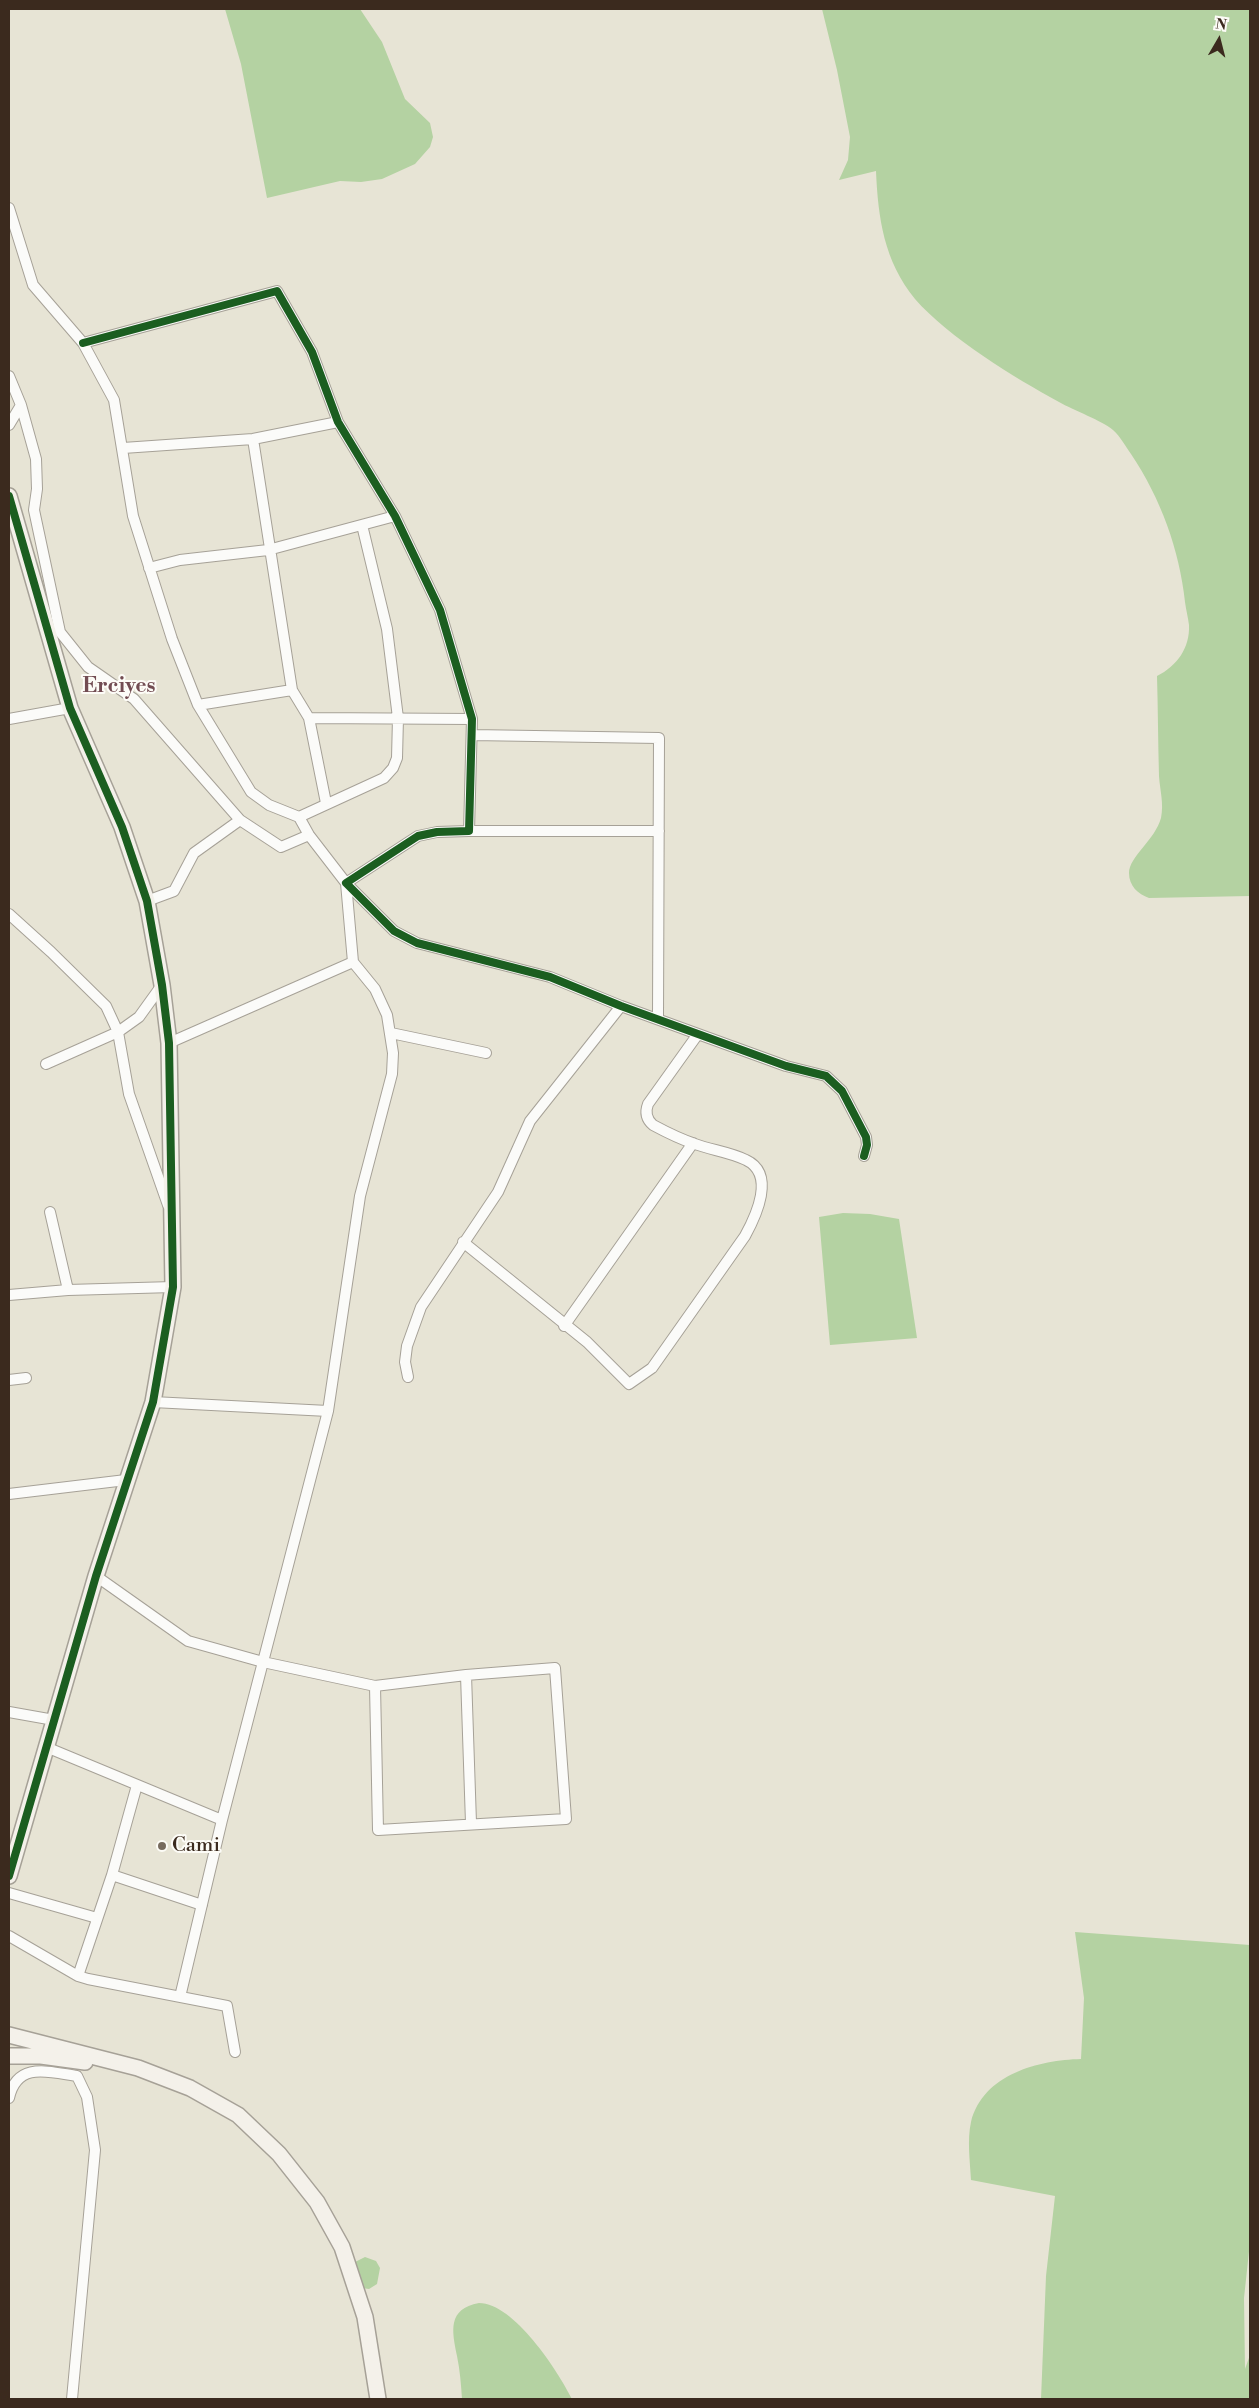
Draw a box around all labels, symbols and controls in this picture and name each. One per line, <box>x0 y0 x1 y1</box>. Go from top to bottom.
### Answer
north arrow <box>1194 15 1244 65</box>
text: N <box>1214 15 1228 35</box>
district label: Erciyes <box>82 674 156 700</box>
place label: Cami <box>172 1834 220 1858</box>
marker: Cami <box>156 1840 168 1852</box>

